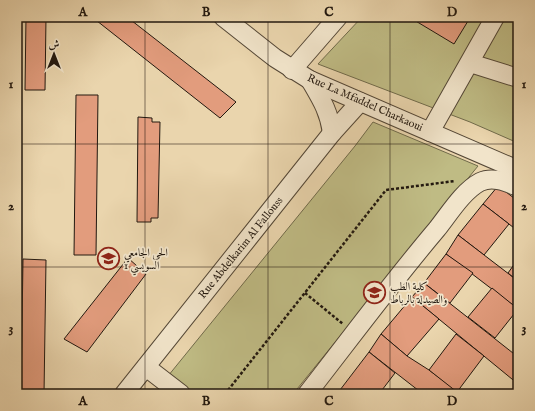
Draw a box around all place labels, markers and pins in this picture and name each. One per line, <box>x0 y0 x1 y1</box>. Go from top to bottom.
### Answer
school or university icon: الحي الجامعي السويسي 1 <box>96 246 122 272</box>
place label: الحي الجامعي السويسي 1 <box>124 246 168 276</box>
school or university icon: كلية الطب والصيدلة بالرباط <box>361 280 387 306</box>
place label: كلية الطب والصيدلة بالرباط <box>390 280 447 307</box>

